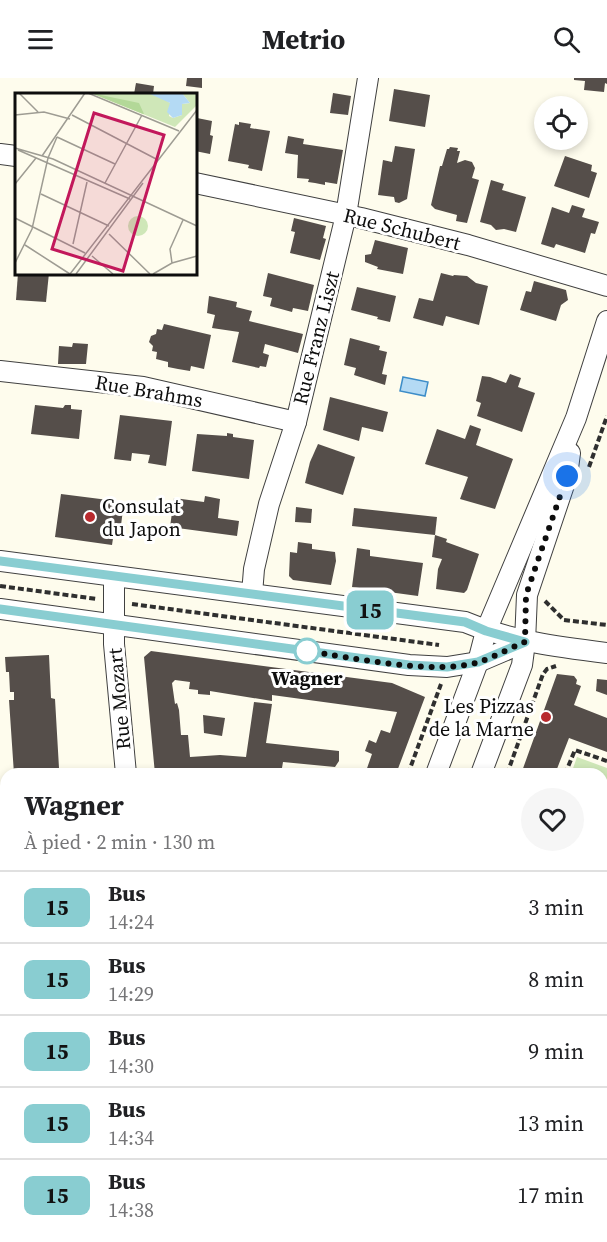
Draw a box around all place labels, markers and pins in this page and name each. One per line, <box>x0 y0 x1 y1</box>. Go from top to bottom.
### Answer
place label: Consulat du Japon <box>102 492 181 543</box>
marker: Consulat du Japon <box>83 510 97 524</box>
marker: Wagner <box>294 638 320 664</box>
place label: Wagner <box>271 664 343 692</box>
place label: Les Pizzas de la Marne <box>429 692 534 743</box>
marker: Les Pizzas de la Marne <box>539 710 553 724</box>

